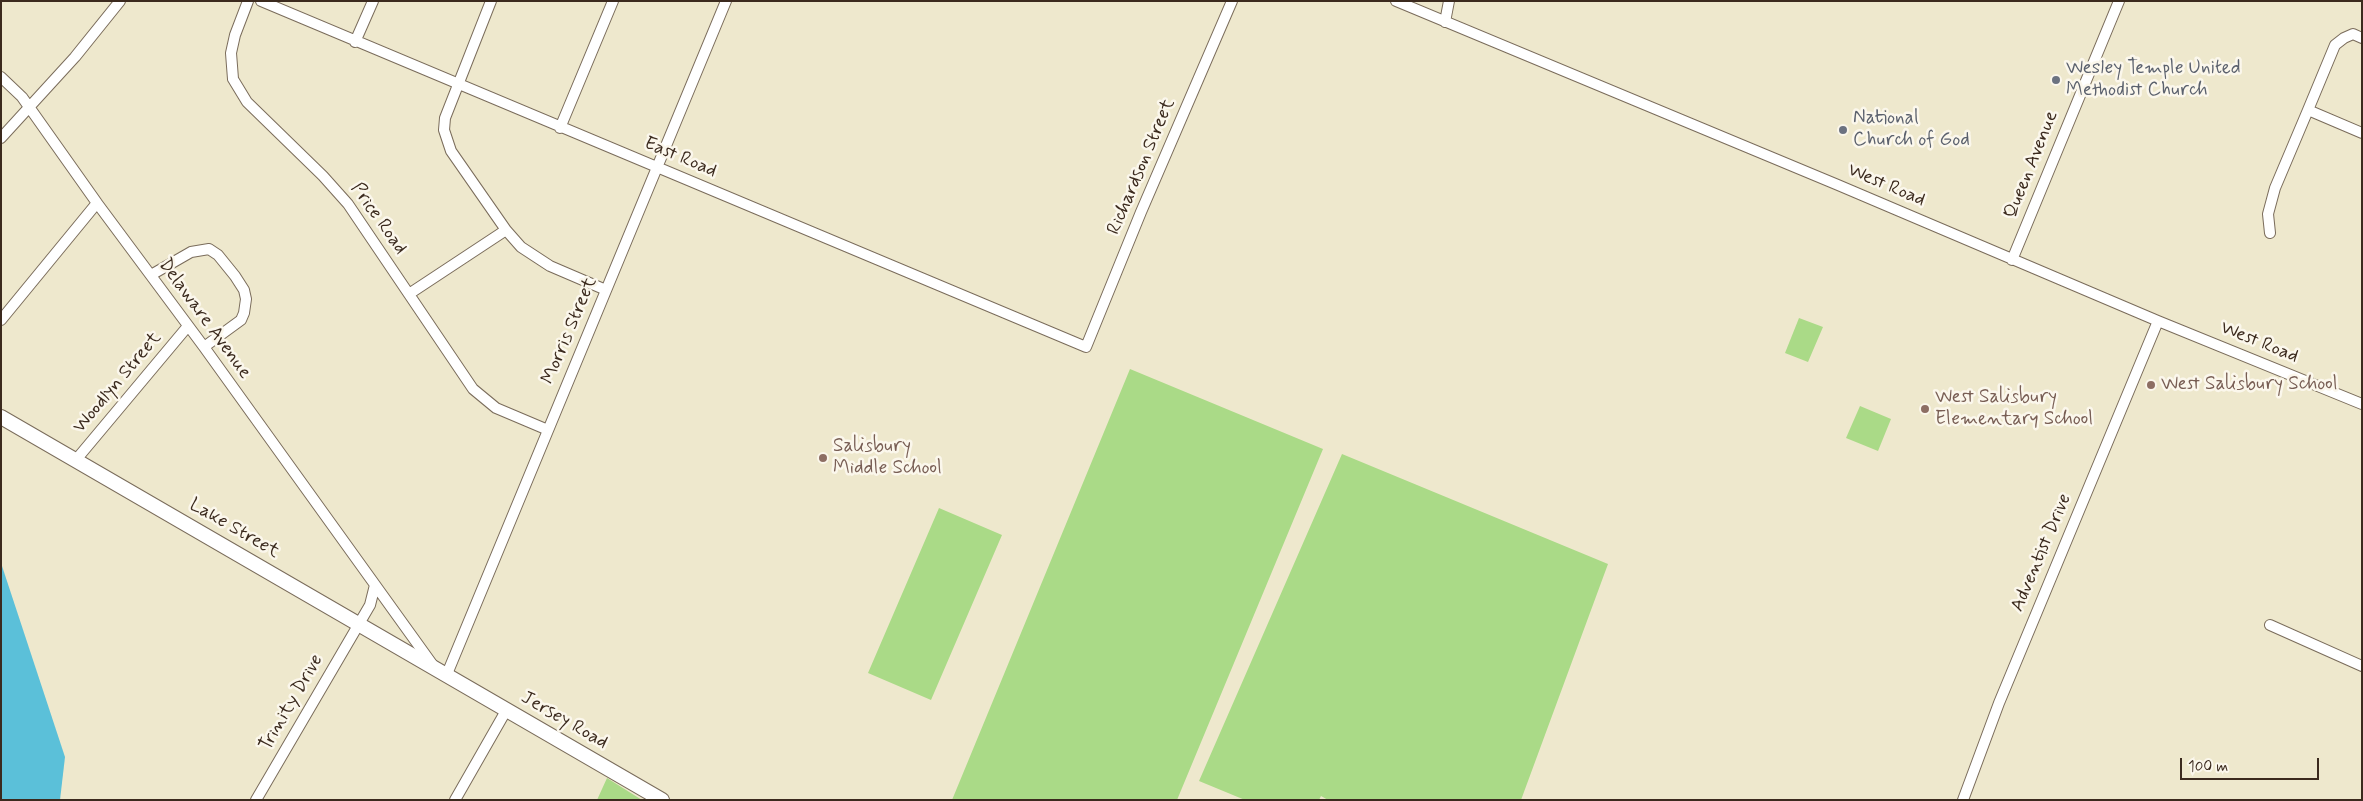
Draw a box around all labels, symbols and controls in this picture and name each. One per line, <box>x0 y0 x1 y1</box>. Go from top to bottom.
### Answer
place label: Wesley Temple United Methodist Church <box>2066 58 2241 102</box>
marker: Wesley Temple United Methodist Church <box>2050 74 2062 86</box>
street label: Richardson Street <box>1103 96 1181 238</box>
place label: National Church of God <box>1853 108 1970 152</box>
street label: Queen Avenue <box>2000 108 2064 222</box>
marker: National Church of God <box>1837 124 1849 136</box>
street label: East Road <box>640 133 720 183</box>
street label: West Road <box>1844 159 1928 213</box>
street label: Price Road <box>345 179 411 259</box>
street label: Delaware Avenue <box>153 254 255 384</box>
street label: Morris Street <box>537 274 603 388</box>
street label: West Road <box>2217 317 2301 369</box>
street label: Woodlyn Street <box>69 328 167 438</box>
place label: West Salisbury School <box>2161 374 2337 396</box>
marker: West Salisbury School <box>2145 379 2157 391</box>
place label: West Salisbury Elementary School <box>1935 387 2093 431</box>
marker: West Salisbury Elementary School <box>1919 403 1931 415</box>
place label: Salisbury Middle School <box>833 436 942 480</box>
marker: Salisbury Middle School <box>817 452 829 464</box>
street label: Adventist Drive <box>2007 491 2077 615</box>
street label: Lake Street <box>185 494 283 564</box>
street label: Trinity Drive <box>255 651 329 755</box>
street label: Jersey Road <box>517 687 611 755</box>
scale bar <box>2183 748 2322 780</box>
text: 100 m <box>2188 757 2228 777</box>

